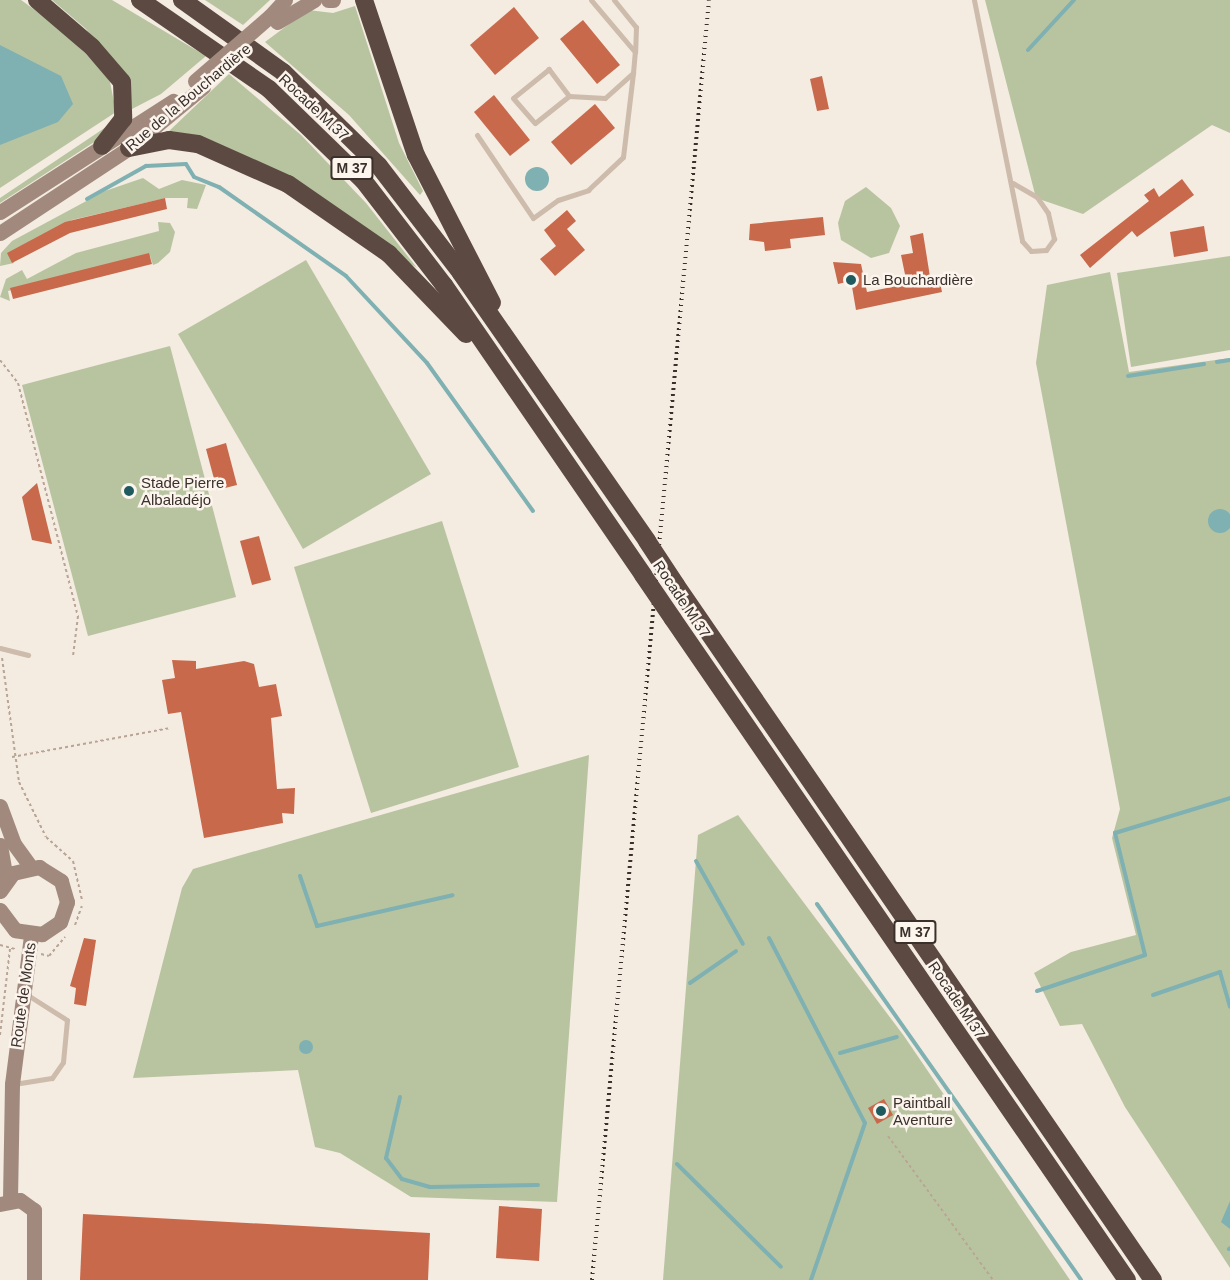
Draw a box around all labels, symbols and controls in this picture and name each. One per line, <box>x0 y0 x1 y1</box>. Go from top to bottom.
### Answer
street label: Rue de la Bouchardière <box>122 39 254 155</box>
street label: Rocade M 37 <box>275 70 353 144</box>
road number: M 37 <box>330 157 374 179</box>
place label: La Bouchardière <box>863 271 973 289</box>
marker: La Bouchardière <box>844 273 858 287</box>
place label: Stade Pierre Albaladéjo <box>141 473 224 508</box>
marker: Stade Pierre Albaladéjo <box>122 484 136 498</box>
street label: Rocade M 37 <box>650 557 714 641</box>
road number: M 37 <box>892 921 938 943</box>
street label: Route de Monts <box>7 941 39 1049</box>
street label: Rocade M 37 <box>925 958 989 1042</box>
place label: Paintball Aventure <box>893 1093 953 1128</box>
marker: Paintball Aventure <box>874 1104 888 1118</box>

